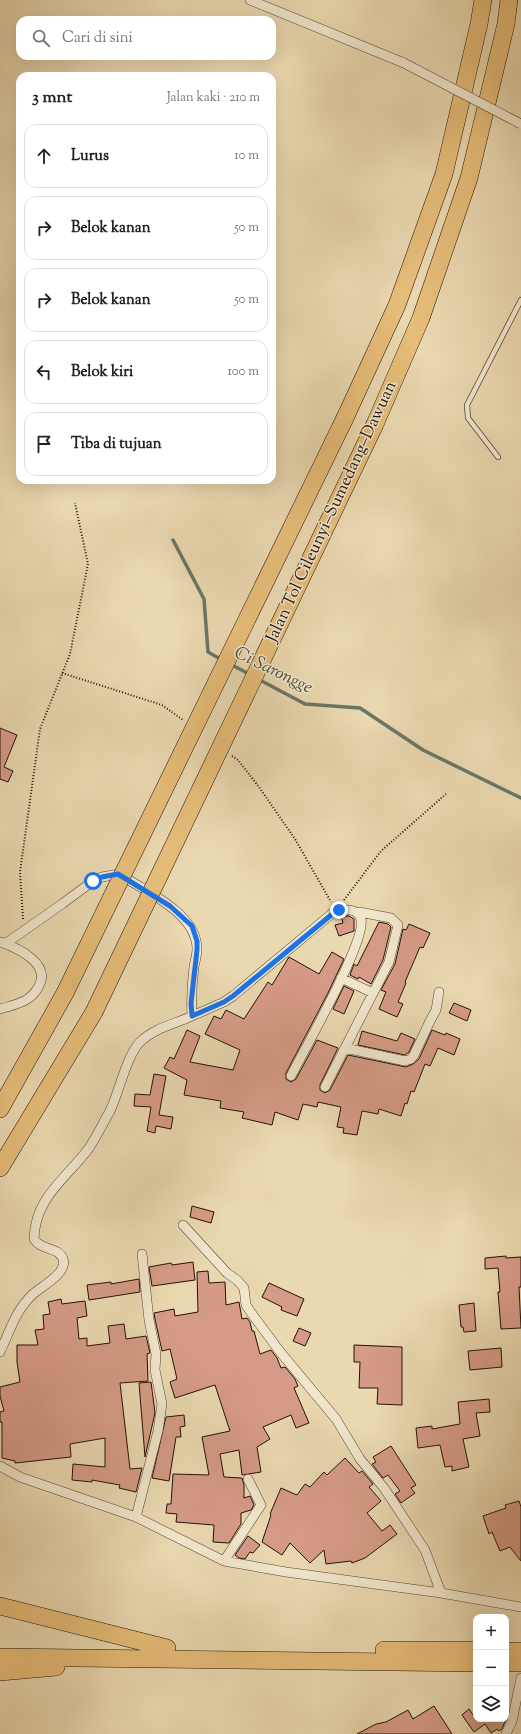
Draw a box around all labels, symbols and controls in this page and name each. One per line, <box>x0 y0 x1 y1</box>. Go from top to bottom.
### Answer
search box <box>16 16 276 60</box>
icon: search <box>30 27 52 49</box>
text: Cari di sini <box>62 28 133 49</box>
text: 3 mnt <box>32 86 72 110</box>
text: Jalan kaki · 210 m <box>167 89 260 107</box>
icon: ahead <box>33 145 55 167</box>
text: Lurus <box>71 146 109 167</box>
text: 10 m <box>234 147 259 165</box>
icon: right <box>33 217 55 239</box>
text: Belok kanan <box>71 218 151 239</box>
text: 50 m <box>234 219 259 237</box>
icon: right <box>33 289 55 311</box>
text: Belok kanan <box>71 290 151 311</box>
text: 50 m <box>234 291 259 309</box>
icon: left <box>33 361 55 383</box>
text: Belok kiri <box>71 362 133 383</box>
text: 100 m <box>227 363 259 381</box>
street label: Jalan Tol Cileunyi–Sumedang–Dawuan <box>260 377 403 648</box>
icon: arrive <box>33 433 55 455</box>
text: Tiba di tujuan <box>71 434 162 455</box>
water label: Ci Sarongge <box>229 641 317 701</box>
route start <box>84 872 102 890</box>
route end <box>330 901 348 919</box>
map controls <box>473 1614 509 1722</box>
button: + <box>473 1614 509 1650</box>
button: − <box>473 1650 509 1686</box>
button: layers <box>473 1686 509 1722</box>

